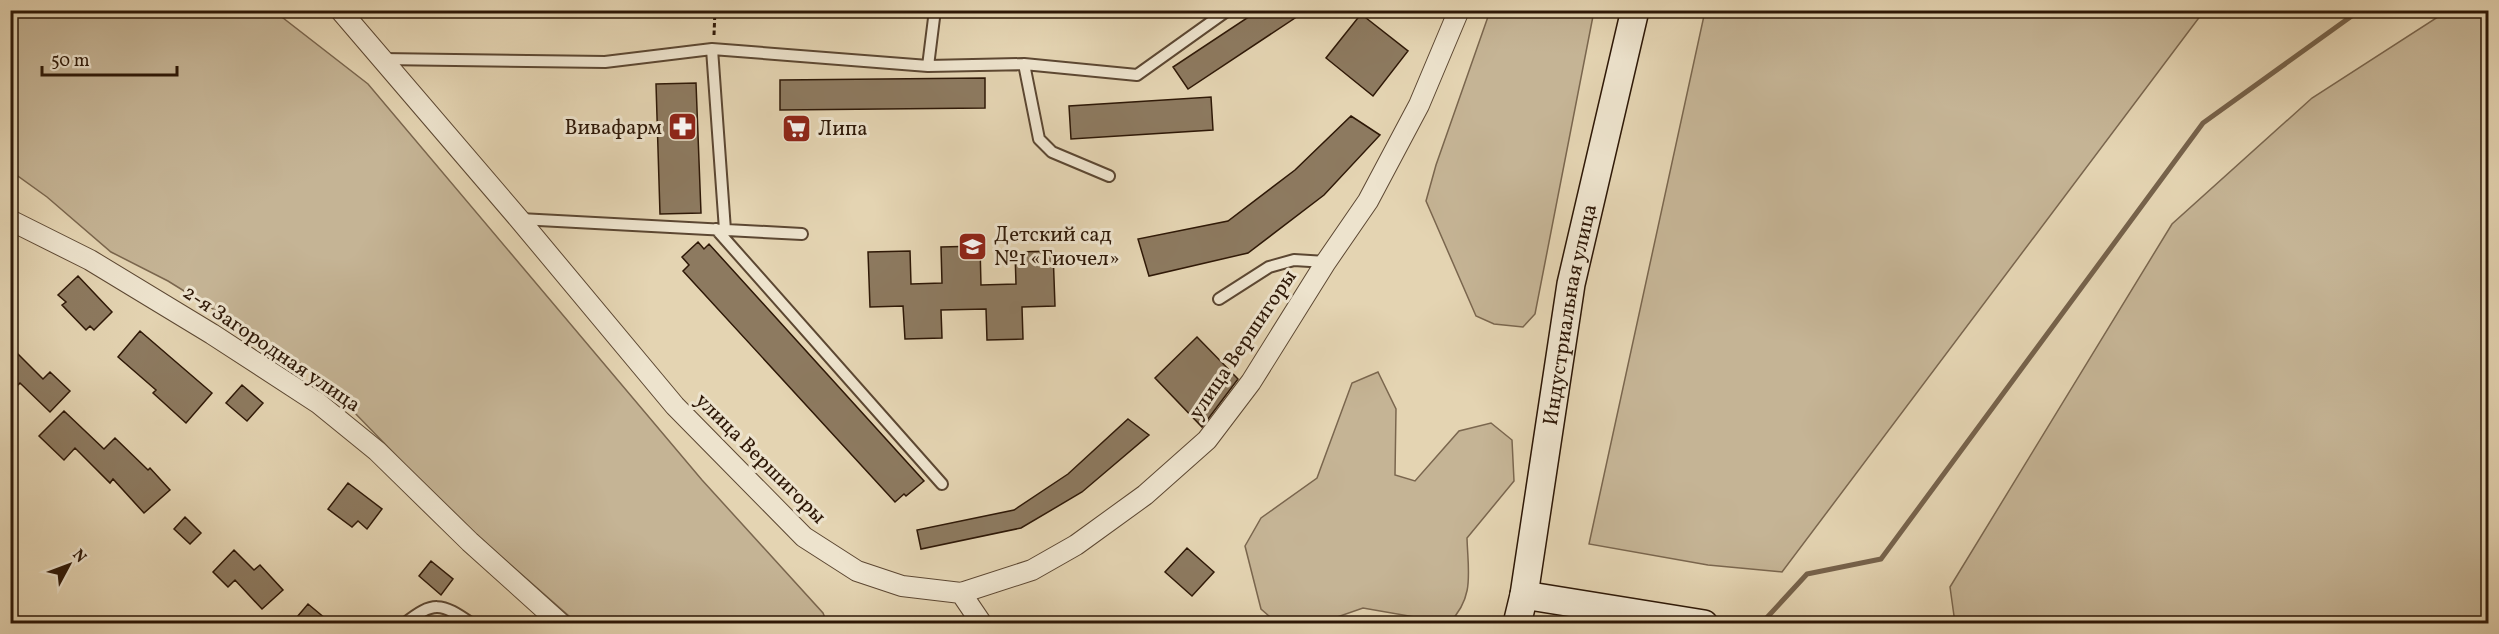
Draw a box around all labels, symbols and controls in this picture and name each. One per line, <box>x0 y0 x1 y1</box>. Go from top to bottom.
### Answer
scale bar <box>42 39 177 77</box>
text: 50 m <box>51 49 90 74</box>
pharmacy icon: Вивафарм <box>667 111 699 143</box>
supermarket icon: Липа <box>781 112 813 144</box>
place label: Вивафарм <box>564 114 662 143</box>
place label: Липа <box>818 115 868 144</box>
street label: Индустриальная улица <box>1537 201 1605 428</box>
place label: Детский сад №1 «Гиочел» <box>994 221 1120 274</box>
school or university icon: Детский сад №1 «Гиочел» <box>957 230 989 262</box>
street label: улица Вершигоры <box>1182 264 1304 425</box>
street label: 2-я Загородная улица <box>176 279 366 420</box>
street label: улица Вершигоры <box>688 387 832 531</box>
north arrow <box>39 535 99 595</box>
text: N <box>67 545 91 568</box>

